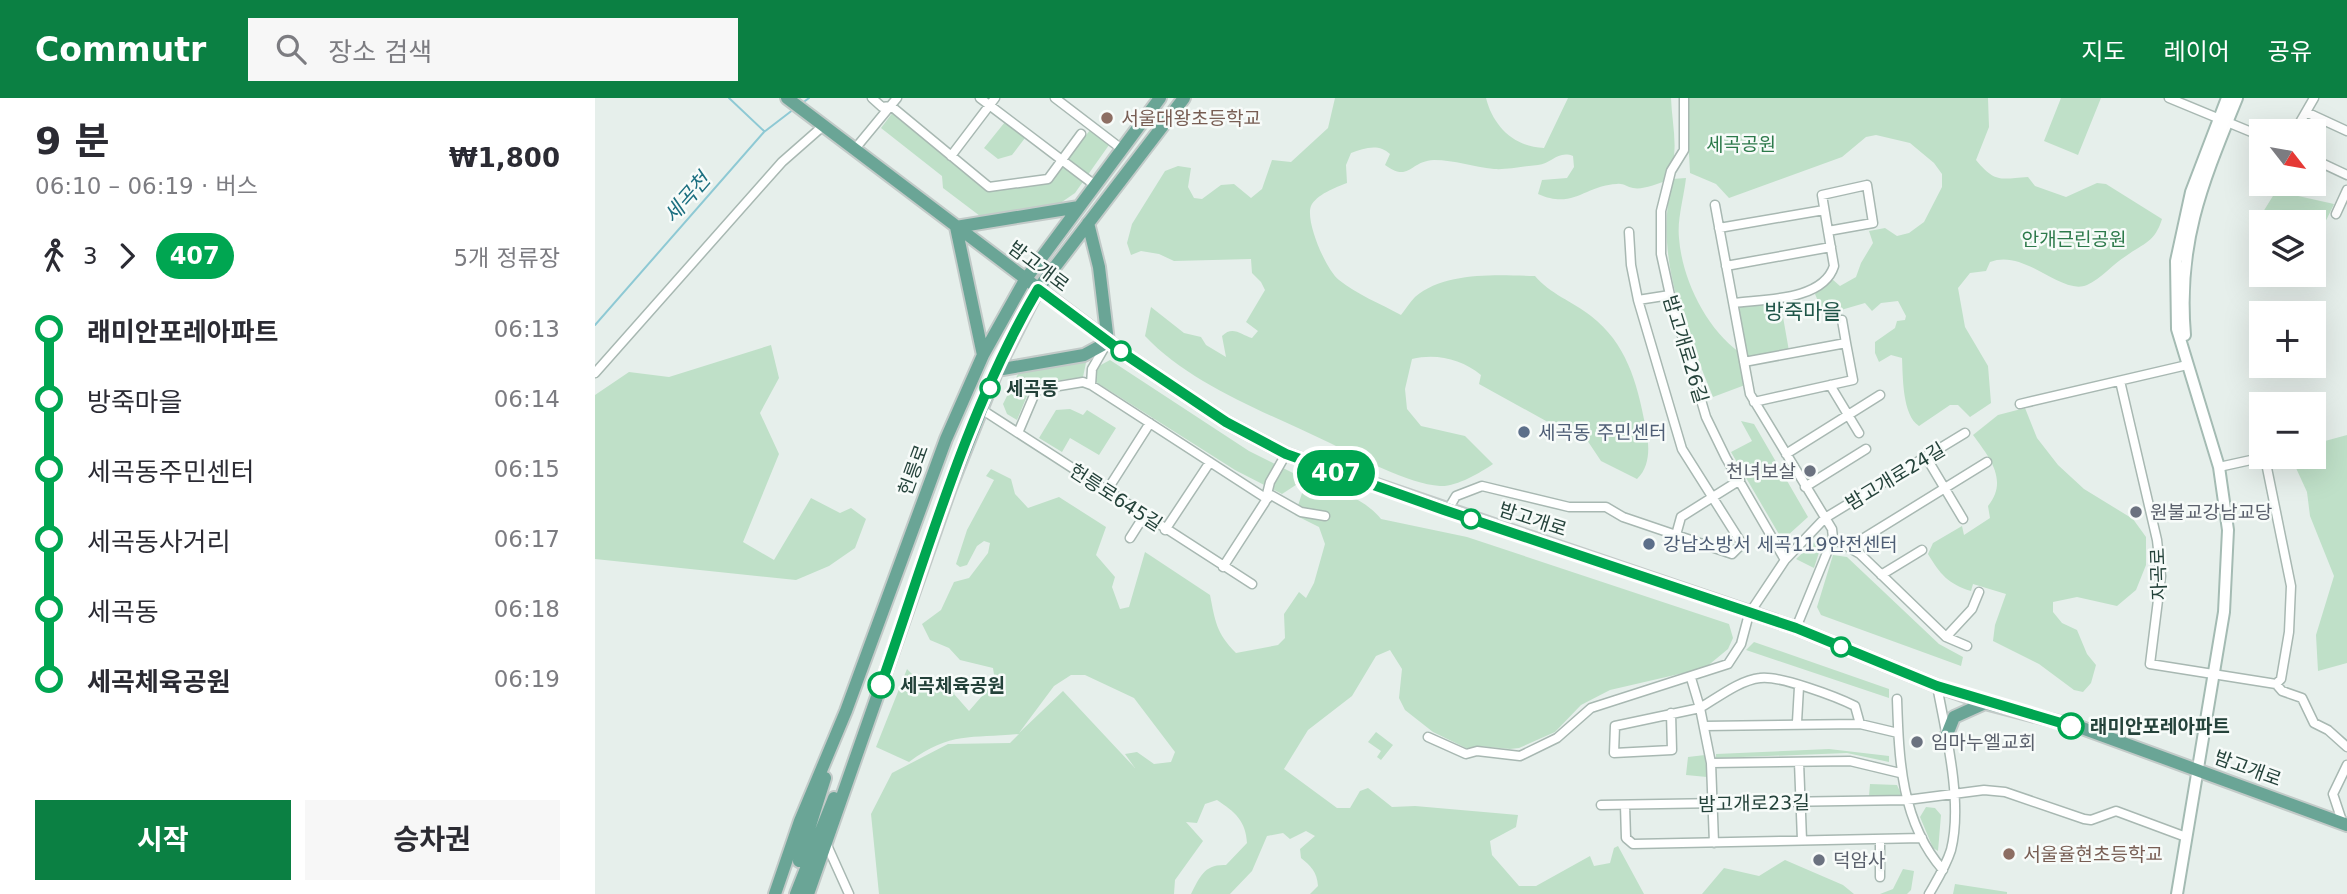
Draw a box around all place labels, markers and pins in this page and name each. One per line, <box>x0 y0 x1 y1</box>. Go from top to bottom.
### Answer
place label: 서울대왕초등학교 <box>1121 107 1261 129</box>
marker: 서울대왕초등학교 <box>1099 110 1115 126</box>
unlabelled marker <box>1111 341 1131 361</box>
place label: 세곡동 <box>1006 377 1058 399</box>
marker: 세곡동 <box>980 378 1000 398</box>
place label: 세곡동 주민센터 <box>1538 421 1666 443</box>
marker: 세곡동 주민센터 <box>1516 424 1532 440</box>
place label: 천녀보살 <box>1726 460 1796 482</box>
marker: 천녀보살 <box>1802 463 1818 479</box>
place label: 원불교강남교당 <box>2150 501 2272 523</box>
marker: 원불교강남교당 <box>2128 504 2144 520</box>
unlabelled marker <box>1461 509 1481 529</box>
place label: 강남소방서 세곡119안전센터 <box>1663 533 1898 555</box>
marker: 강남소방서 세곡119안전센터 <box>1641 536 1657 552</box>
unlabelled marker <box>1831 637 1851 657</box>
marker: 세곡체육공원 <box>868 672 894 698</box>
place label: 세곡체육공원 <box>900 674 1005 696</box>
marker: 래미안포레아파트 <box>2058 713 2084 739</box>
place label: 래미안포레아파트 <box>2090 715 2230 737</box>
place label: 임마누엘교회 <box>1931 731 2036 753</box>
marker: 임마누엘교회 <box>1909 734 1925 750</box>
place label: 서울율현초등학교 <box>2023 843 2163 865</box>
marker: 서울율현초등학교 <box>2001 846 2017 862</box>
place label: 덕암사 <box>1833 849 1885 871</box>
marker: 덕암사 <box>1811 852 1827 868</box>

